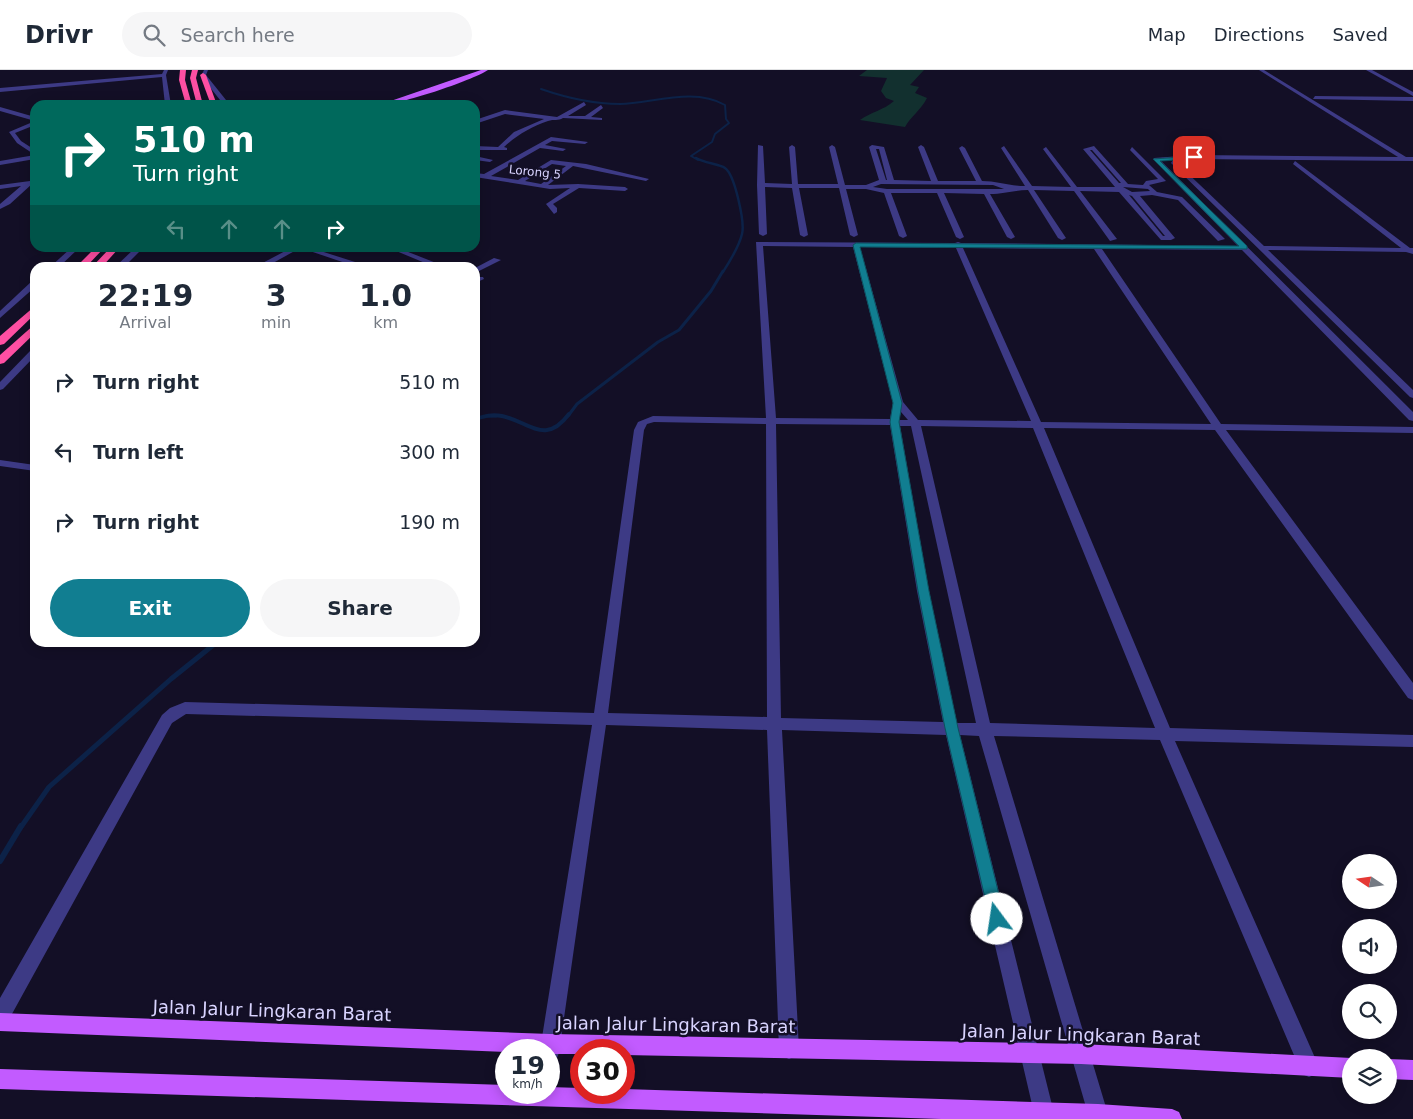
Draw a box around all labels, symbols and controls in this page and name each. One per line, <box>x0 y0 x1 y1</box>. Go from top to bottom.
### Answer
search box <box>122 12 472 57</box>
text: Drivr <box>25 21 92 49</box>
icon: search <box>140 21 168 49</box>
text: Search here <box>180 24 295 46</box>
text: Map <box>1148 24 1186 45</box>
text: Directions <box>1214 24 1304 45</box>
text: Saved <box>1332 24 1388 45</box>
icon: right <box>50 120 115 185</box>
text: 510 m <box>133 120 255 160</box>
pin <box>1173 136 1215 178</box>
icon: arrive <box>1180 143 1208 171</box>
text: Turn right <box>133 161 238 186</box>
street label: Lorong 5 <box>508 162 562 182</box>
icon: left <box>162 215 190 243</box>
icon: ahead <box>215 215 243 243</box>
icon: ahead <box>268 215 296 243</box>
icon: right <box>321 215 349 243</box>
text: 22:19 <box>98 278 193 313</box>
text: 3 <box>266 278 287 313</box>
text: 1.0 <box>359 278 412 313</box>
text: Arrival <box>120 313 172 332</box>
text: min <box>261 313 291 332</box>
text: km <box>373 313 398 332</box>
icon: right <box>50 368 78 396</box>
text: Turn right <box>93 371 199 393</box>
text: 510 m <box>399 371 460 393</box>
icon: left <box>50 438 78 466</box>
text: Turn left <box>93 441 184 463</box>
text: 300 m <box>399 441 460 463</box>
icon: right <box>50 508 78 536</box>
text: Turn right <box>93 511 199 533</box>
text: 190 m <box>399 511 460 533</box>
button: Exit <box>50 579 250 637</box>
button: Share <box>260 579 460 637</box>
north arrow <box>1342 854 1398 909</box>
map controls <box>1342 854 1397 1104</box>
position arrow <box>970 892 1022 944</box>
button: sound <box>1342 919 1397 974</box>
button: search <box>1342 984 1397 1039</box>
street label: Jalan Jalur Lingkaran Barat <box>151 996 392 1025</box>
street label: Jalan Jalur Lingkaran Barat <box>555 1012 796 1037</box>
street label: Jalan Jalur Lingkaran Barat <box>960 1020 1201 1049</box>
speed limit sign: 30 <box>570 1039 635 1104</box>
button: layers <box>1342 1049 1397 1104</box>
text: 19 <box>510 1051 545 1080</box>
text: km/h <box>512 1077 543 1091</box>

